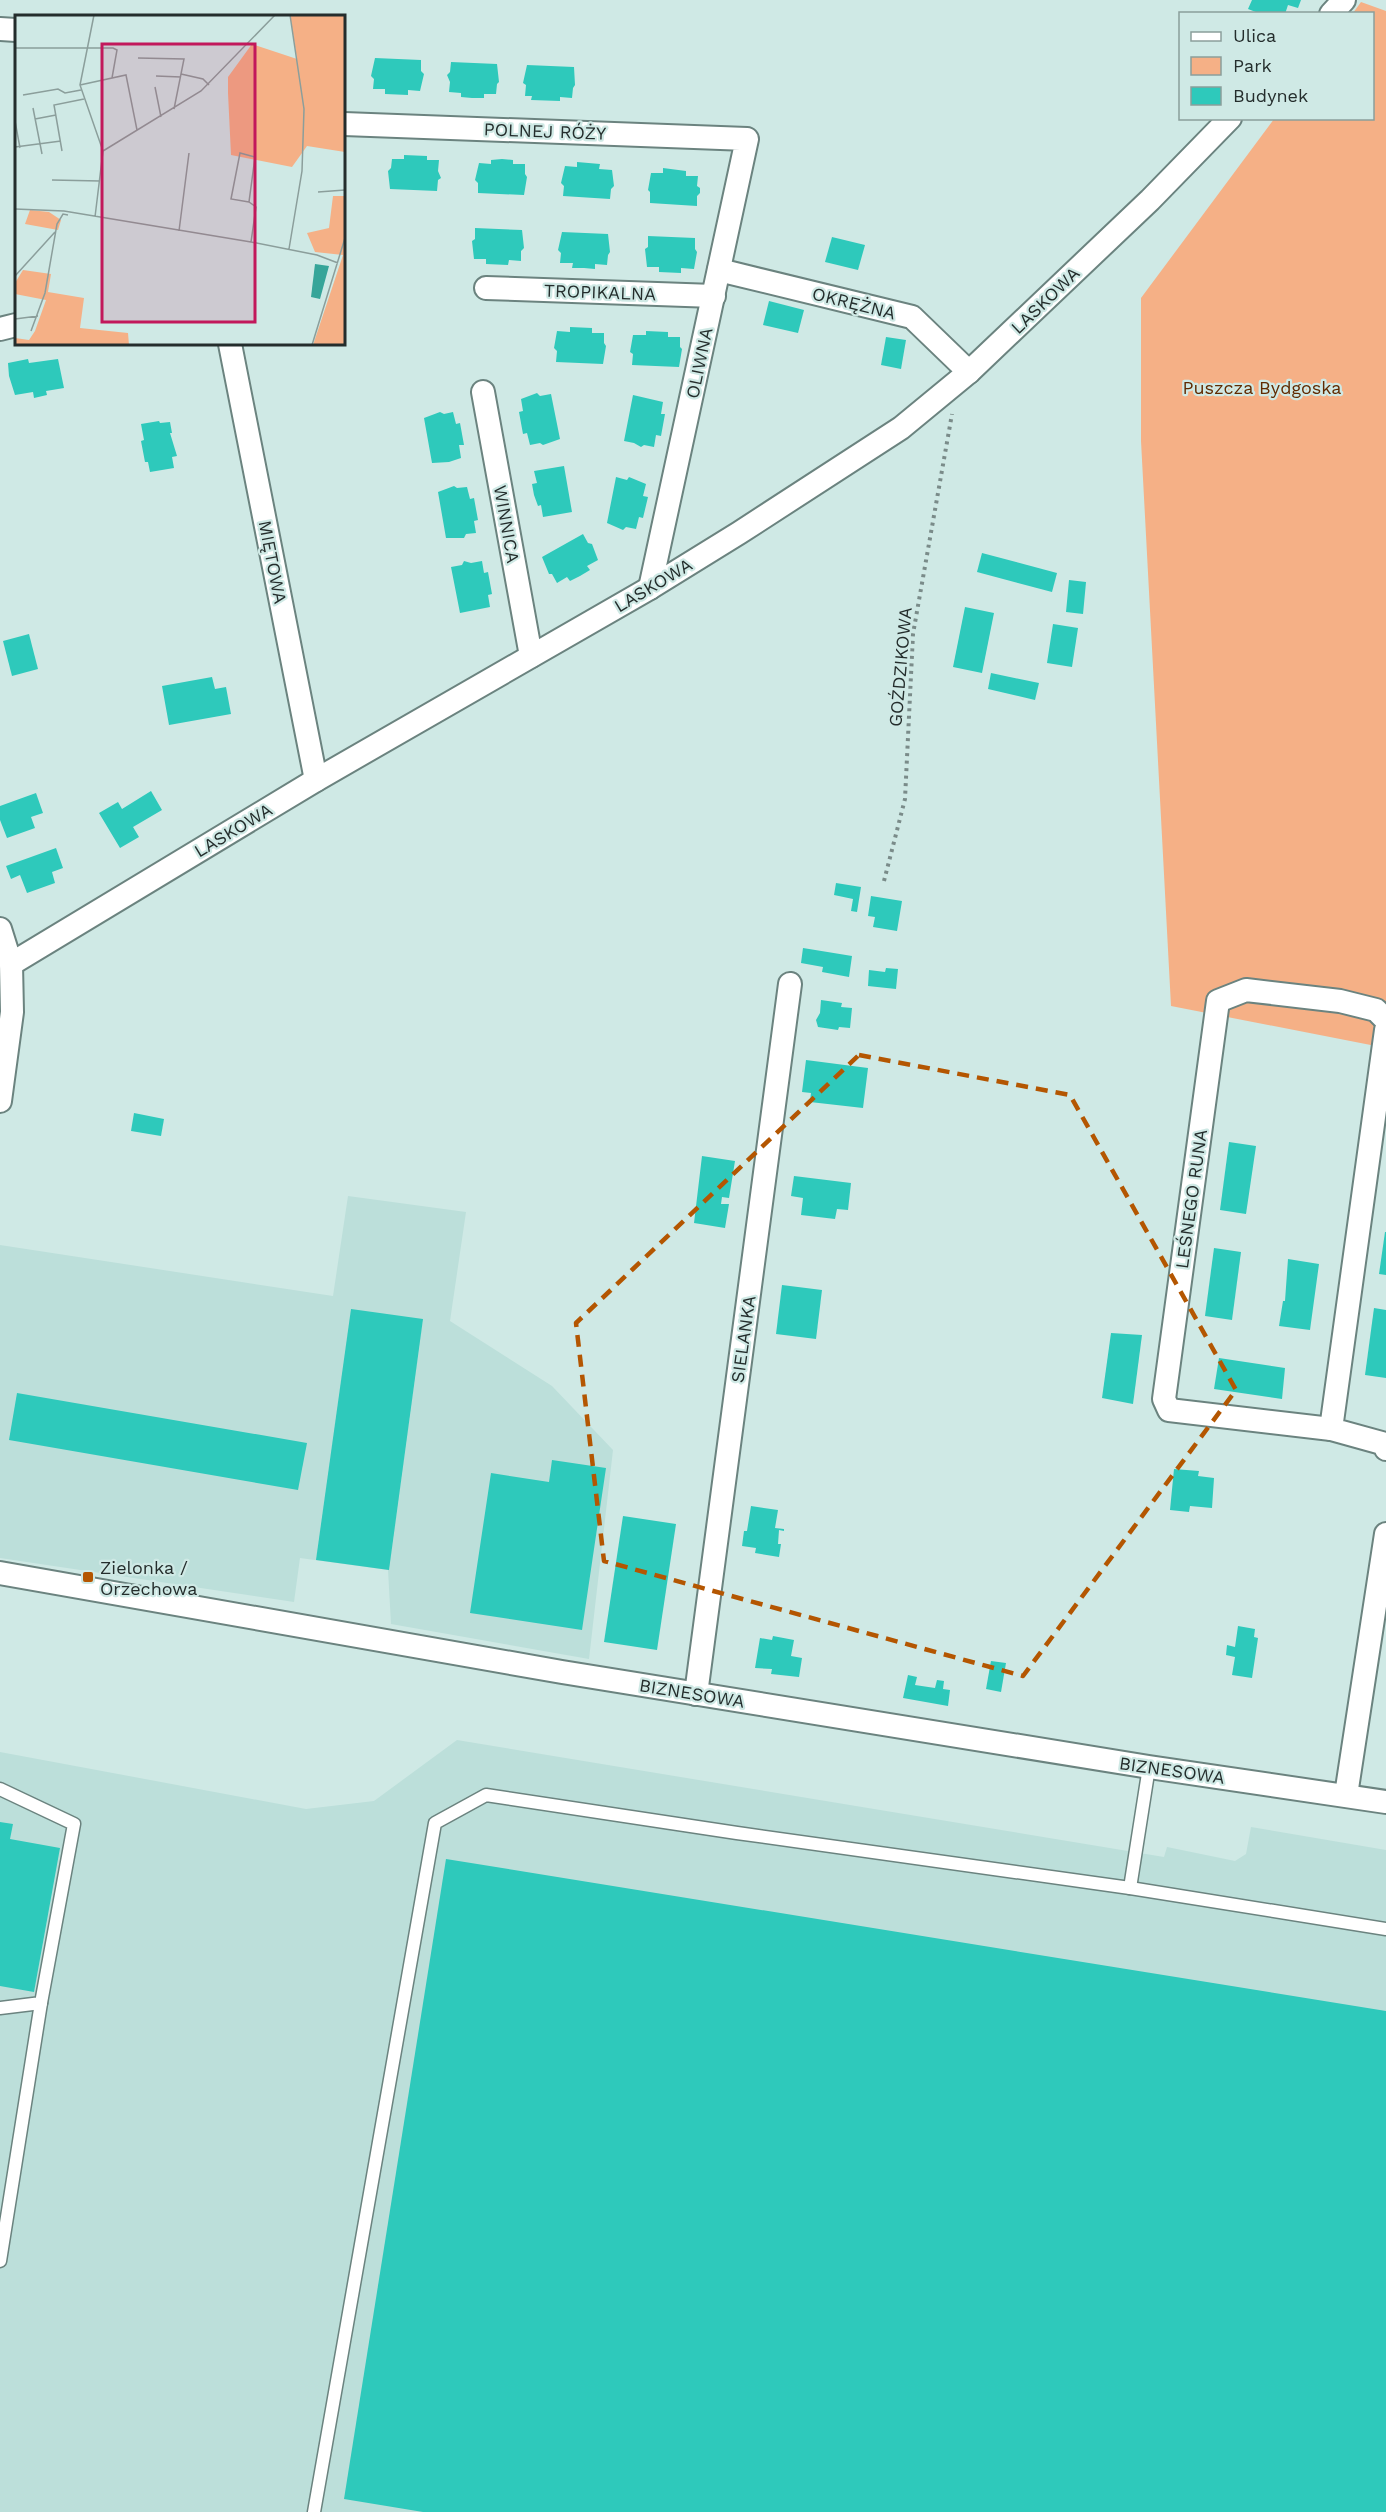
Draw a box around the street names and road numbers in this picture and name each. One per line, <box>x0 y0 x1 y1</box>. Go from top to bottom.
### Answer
street label: POLNEJ RÓŻY <box>483 118 607 144</box>
street label: LASKOWA <box>1006 262 1084 338</box>
street label: TROPIKALNA <box>544 280 656 304</box>
street label: OKRĘŻNA <box>810 283 898 324</box>
street label: OLIWNA <box>681 326 717 400</box>
street label: WINNICA <box>490 483 524 565</box>
street label: MIĘTOWA <box>255 519 291 606</box>
street label: LASKOWA <box>610 554 696 616</box>
street label: GOŹDZIKOWA <box>884 606 916 728</box>
street label: LASKOWA <box>190 799 276 861</box>
street label: LEŚNEGO RUNA <box>1171 1128 1211 1270</box>
street label: SIELANKA <box>726 1294 760 1384</box>
street label: BIZNESOWA <box>638 1674 746 1712</box>
street label: BIZNESOWA <box>1118 1752 1226 1788</box>

